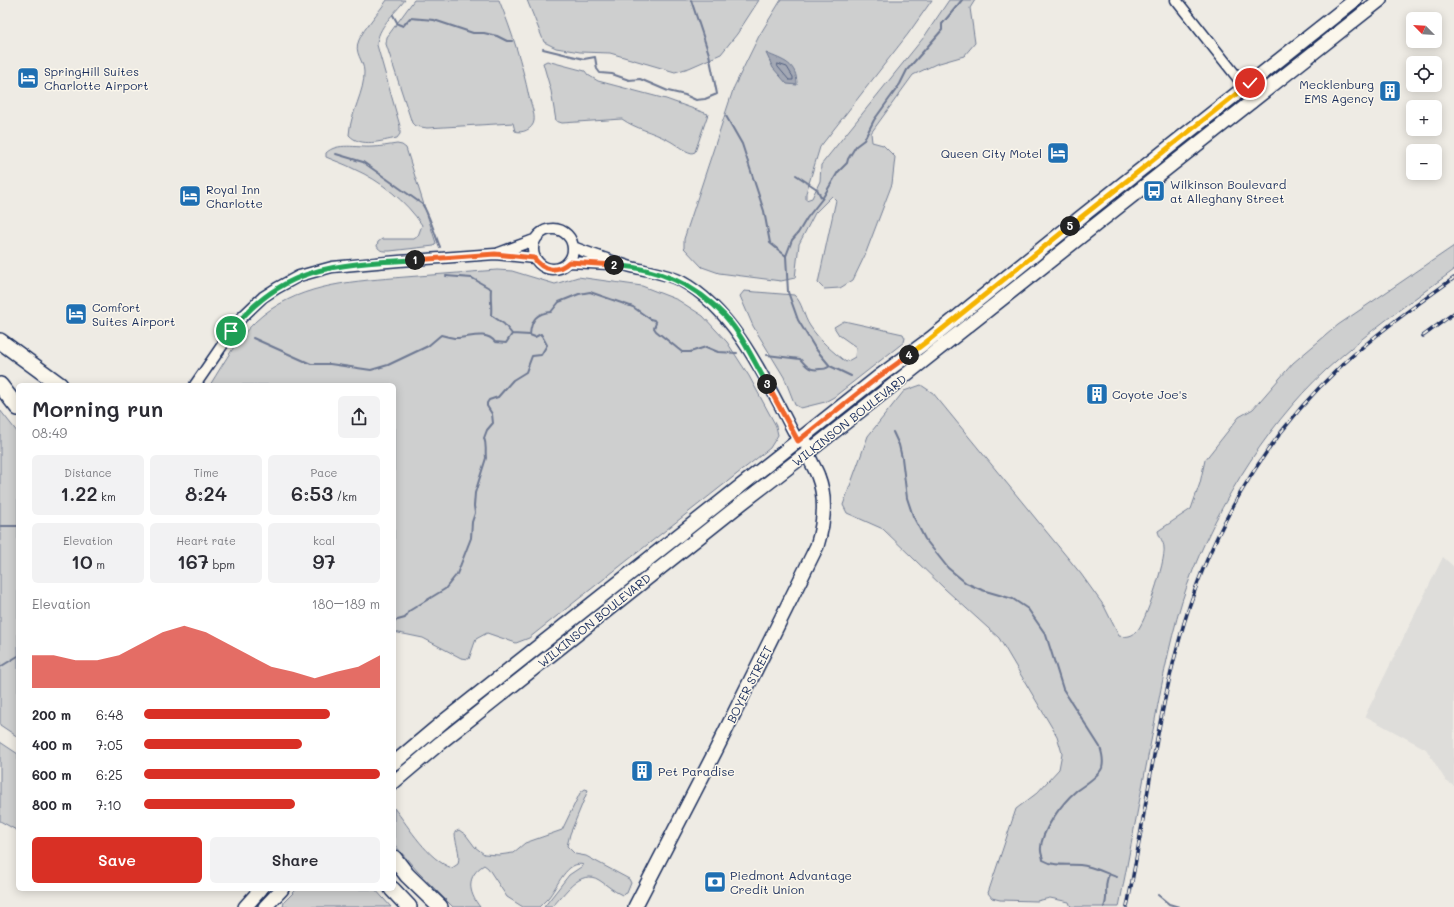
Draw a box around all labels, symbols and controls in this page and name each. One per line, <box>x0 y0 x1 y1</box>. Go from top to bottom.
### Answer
north arrow <box>1406 12 1442 48</box>
map controls <box>1406 12 1442 180</box>
button: locate <box>1406 56 1442 92</box>
place label: SpringHill Suites Charlotte Airport <box>44 63 149 93</box>
hotel icon: SpringHill Suites Charlotte Airport <box>15 65 41 91</box>
pin <box>1233 66 1267 100</box>
icon: check <box>1239 72 1261 94</box>
place label: Mecklenburg EMS Agency <box>1299 76 1374 106</box>
building icon: Mecklenburg EMS Agency <box>1377 78 1403 104</box>
button: + <box>1406 100 1442 136</box>
hotel icon: Queen City Motel <box>1045 140 1071 166</box>
button: − <box>1406 144 1442 180</box>
place label: Queen City Motel <box>941 145 1042 161</box>
place label: Wilkinson Boulevard at Alleghany Street <box>1170 176 1287 206</box>
bus stop icon: Wilkinson Boulevard at Alleghany Street <box>1141 178 1167 204</box>
place label: Royal Inn Charlotte <box>206 181 263 211</box>
hotel icon: Royal Inn Charlotte <box>177 183 203 209</box>
pin: 5 <box>1060 216 1080 236</box>
text: 5 <box>1067 218 1073 233</box>
pin: 1 <box>405 250 425 270</box>
text: 1 <box>413 252 417 267</box>
pin: 2 <box>604 255 624 275</box>
text: 2 <box>611 257 617 272</box>
place label: Comfort Suites Airport <box>92 299 175 329</box>
hotel icon: Comfort Suites Airport <box>63 301 89 327</box>
pin <box>214 314 248 348</box>
icon: arrive <box>220 320 242 342</box>
pin: 4 <box>899 345 919 365</box>
text: 4 <box>906 347 912 362</box>
street label: WILKINSON BOULEVARD <box>789 370 909 470</box>
pin: 3 <box>757 374 777 394</box>
text: 3 <box>764 376 770 391</box>
building icon: Coyote Joe's <box>1084 381 1110 407</box>
place label: Coyote Joe's <box>1112 386 1187 402</box>
text: Morning run <box>32 394 163 423</box>
button: share <box>338 396 380 438</box>
text: 08:49 <box>32 424 67 441</box>
text: Distance <box>64 465 112 480</box>
text: Time <box>193 465 219 480</box>
text: Pace <box>311 465 337 480</box>
text: 1.22 <box>60 480 98 506</box>
text: 8:24 <box>185 480 227 506</box>
text: 6:53 <box>291 480 333 506</box>
text: km <box>98 489 116 504</box>
text: /km <box>333 489 357 504</box>
text: Elevation <box>63 533 113 548</box>
text: Heart rate <box>176 533 236 548</box>
text: kcal <box>313 533 335 548</box>
text: 10 <box>71 548 93 574</box>
text: 167 <box>177 548 209 574</box>
text: 97 <box>312 548 336 574</box>
text: m <box>93 557 105 572</box>
text: bpm <box>209 557 235 572</box>
street label: WILKINSON BOULEVARD <box>534 569 654 671</box>
text: Elevation <box>32 595 90 612</box>
text: 180–189 m <box>312 595 380 612</box>
street label: BOYER STREET <box>723 642 776 725</box>
text: 200 m <box>32 706 71 723</box>
text: 6:48 <box>96 706 123 723</box>
text: 400 m <box>32 736 72 753</box>
text: 7:05 <box>96 736 123 753</box>
building icon: Pet Paradise <box>629 758 655 784</box>
place label: Pet Paradise <box>658 763 735 779</box>
text: 600 m <box>32 766 72 783</box>
text: 6:25 <box>96 766 123 783</box>
text: 800 m <box>32 796 72 813</box>
text: 7:10 <box>96 796 121 813</box>
button: Save <box>32 837 202 883</box>
button: Share <box>210 837 380 883</box>
place label: Piedmont Advantage Credit Union <box>730 867 852 897</box>
bank icon: Piedmont Advantage Credit Union <box>702 869 728 895</box>

